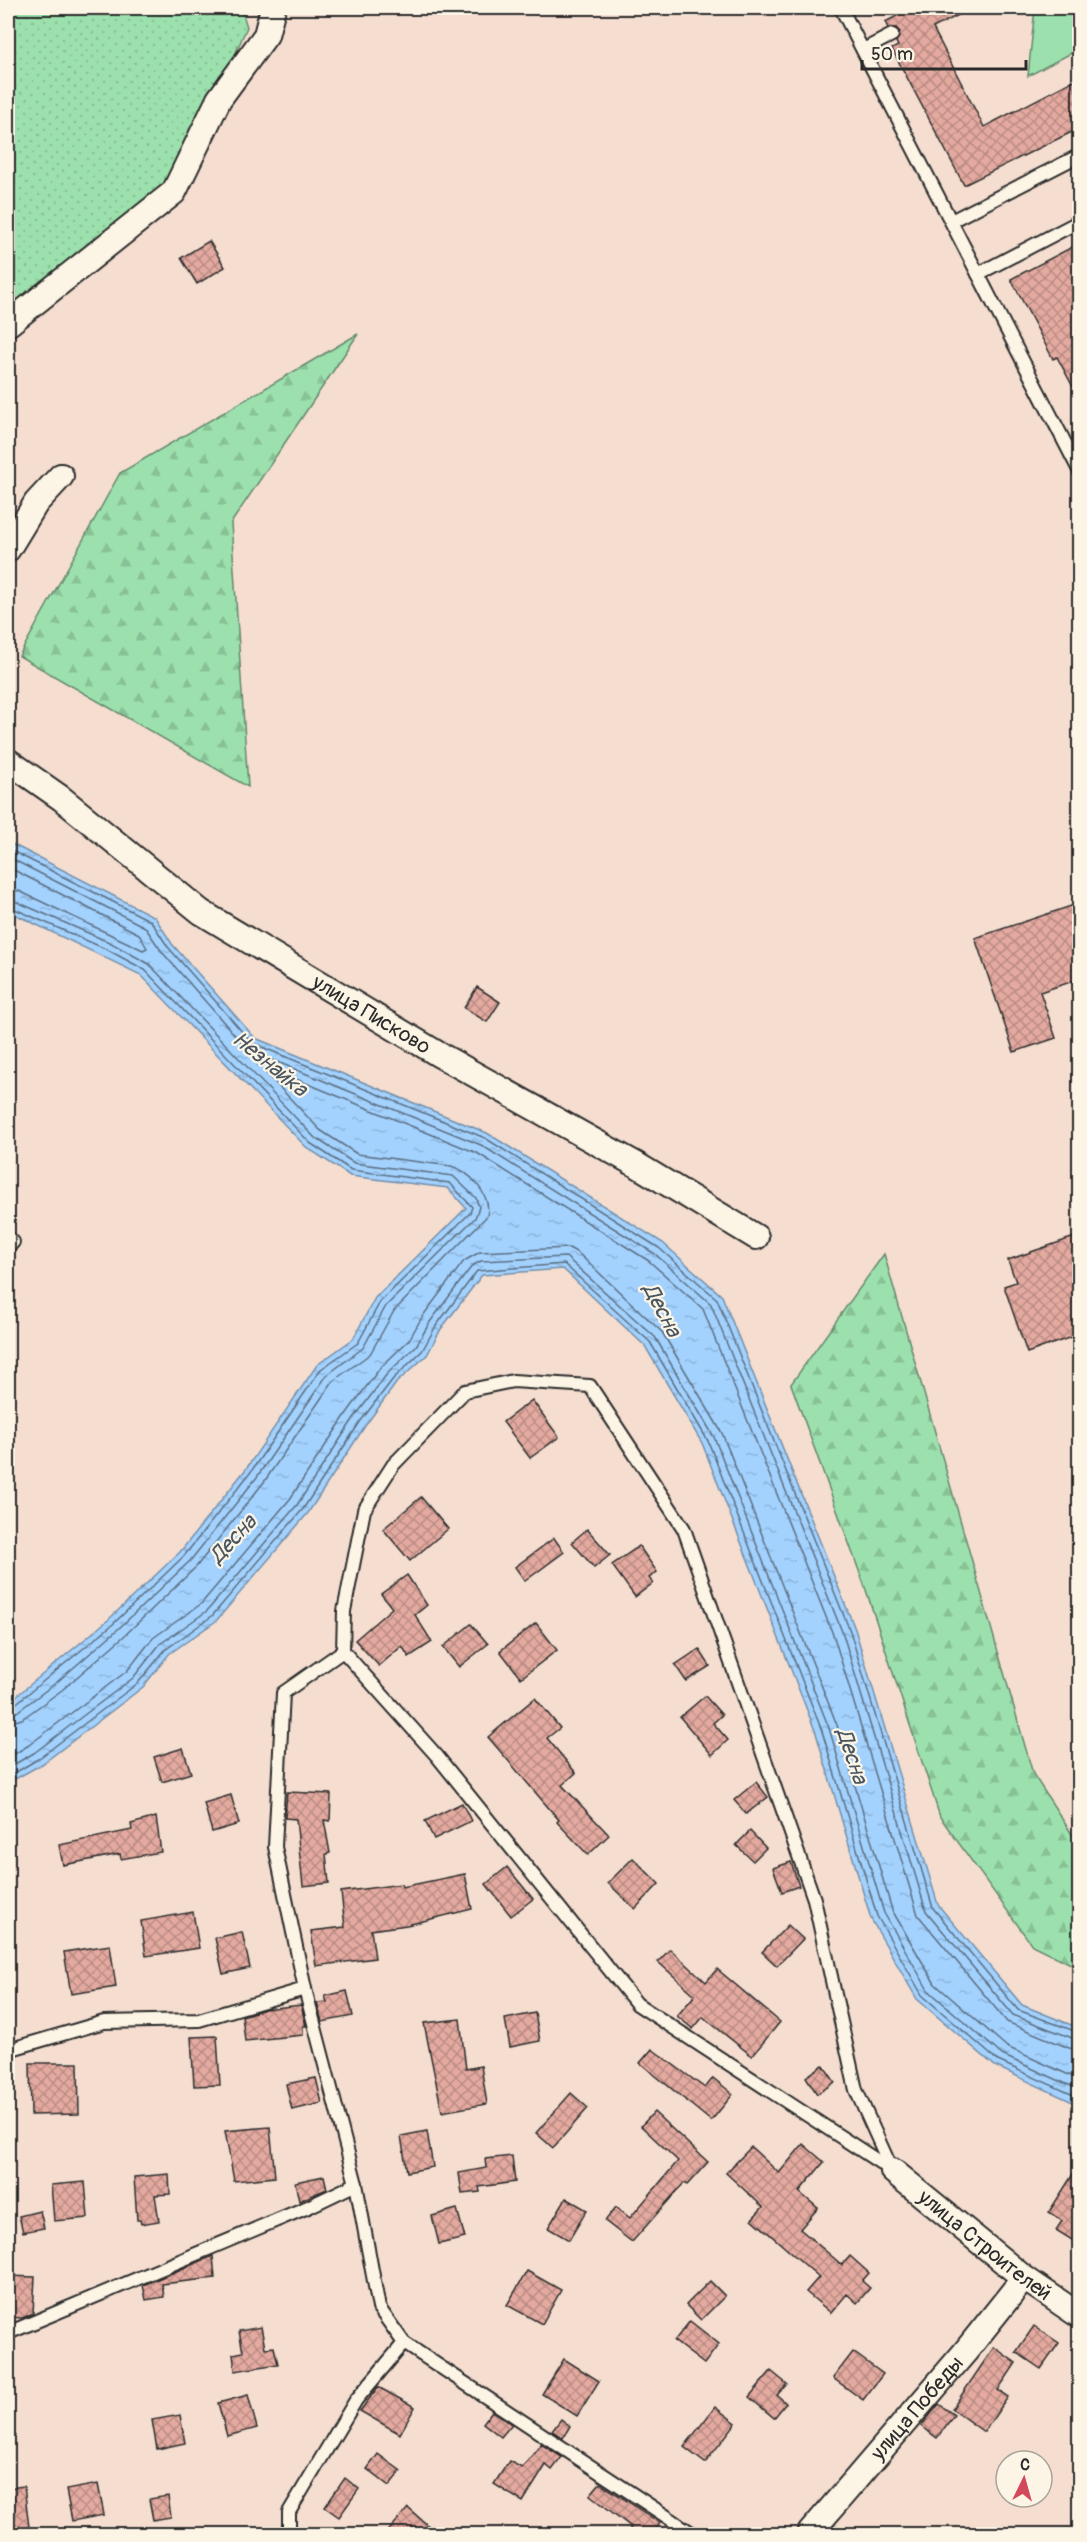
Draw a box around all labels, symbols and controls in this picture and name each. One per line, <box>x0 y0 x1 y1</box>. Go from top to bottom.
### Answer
scale bar <box>862 33 1026 71</box>
text: 50 m <box>871 43 913 66</box>
street label: улица Писково <box>307 968 436 1060</box>
water label: Незнайка <box>227 1025 315 1104</box>
water label: Десна <box>636 1278 688 1343</box>
water label: Десна <box>203 1508 264 1570</box>
water label: Десна <box>830 1724 875 1789</box>
street label: улица Строителей <box>912 2183 1057 2306</box>
street label: улица Победы <box>864 2350 969 2467</box>
north arrow <box>994 2449 1054 2509</box>
text: С <box>1019 2455 1031 2475</box>

